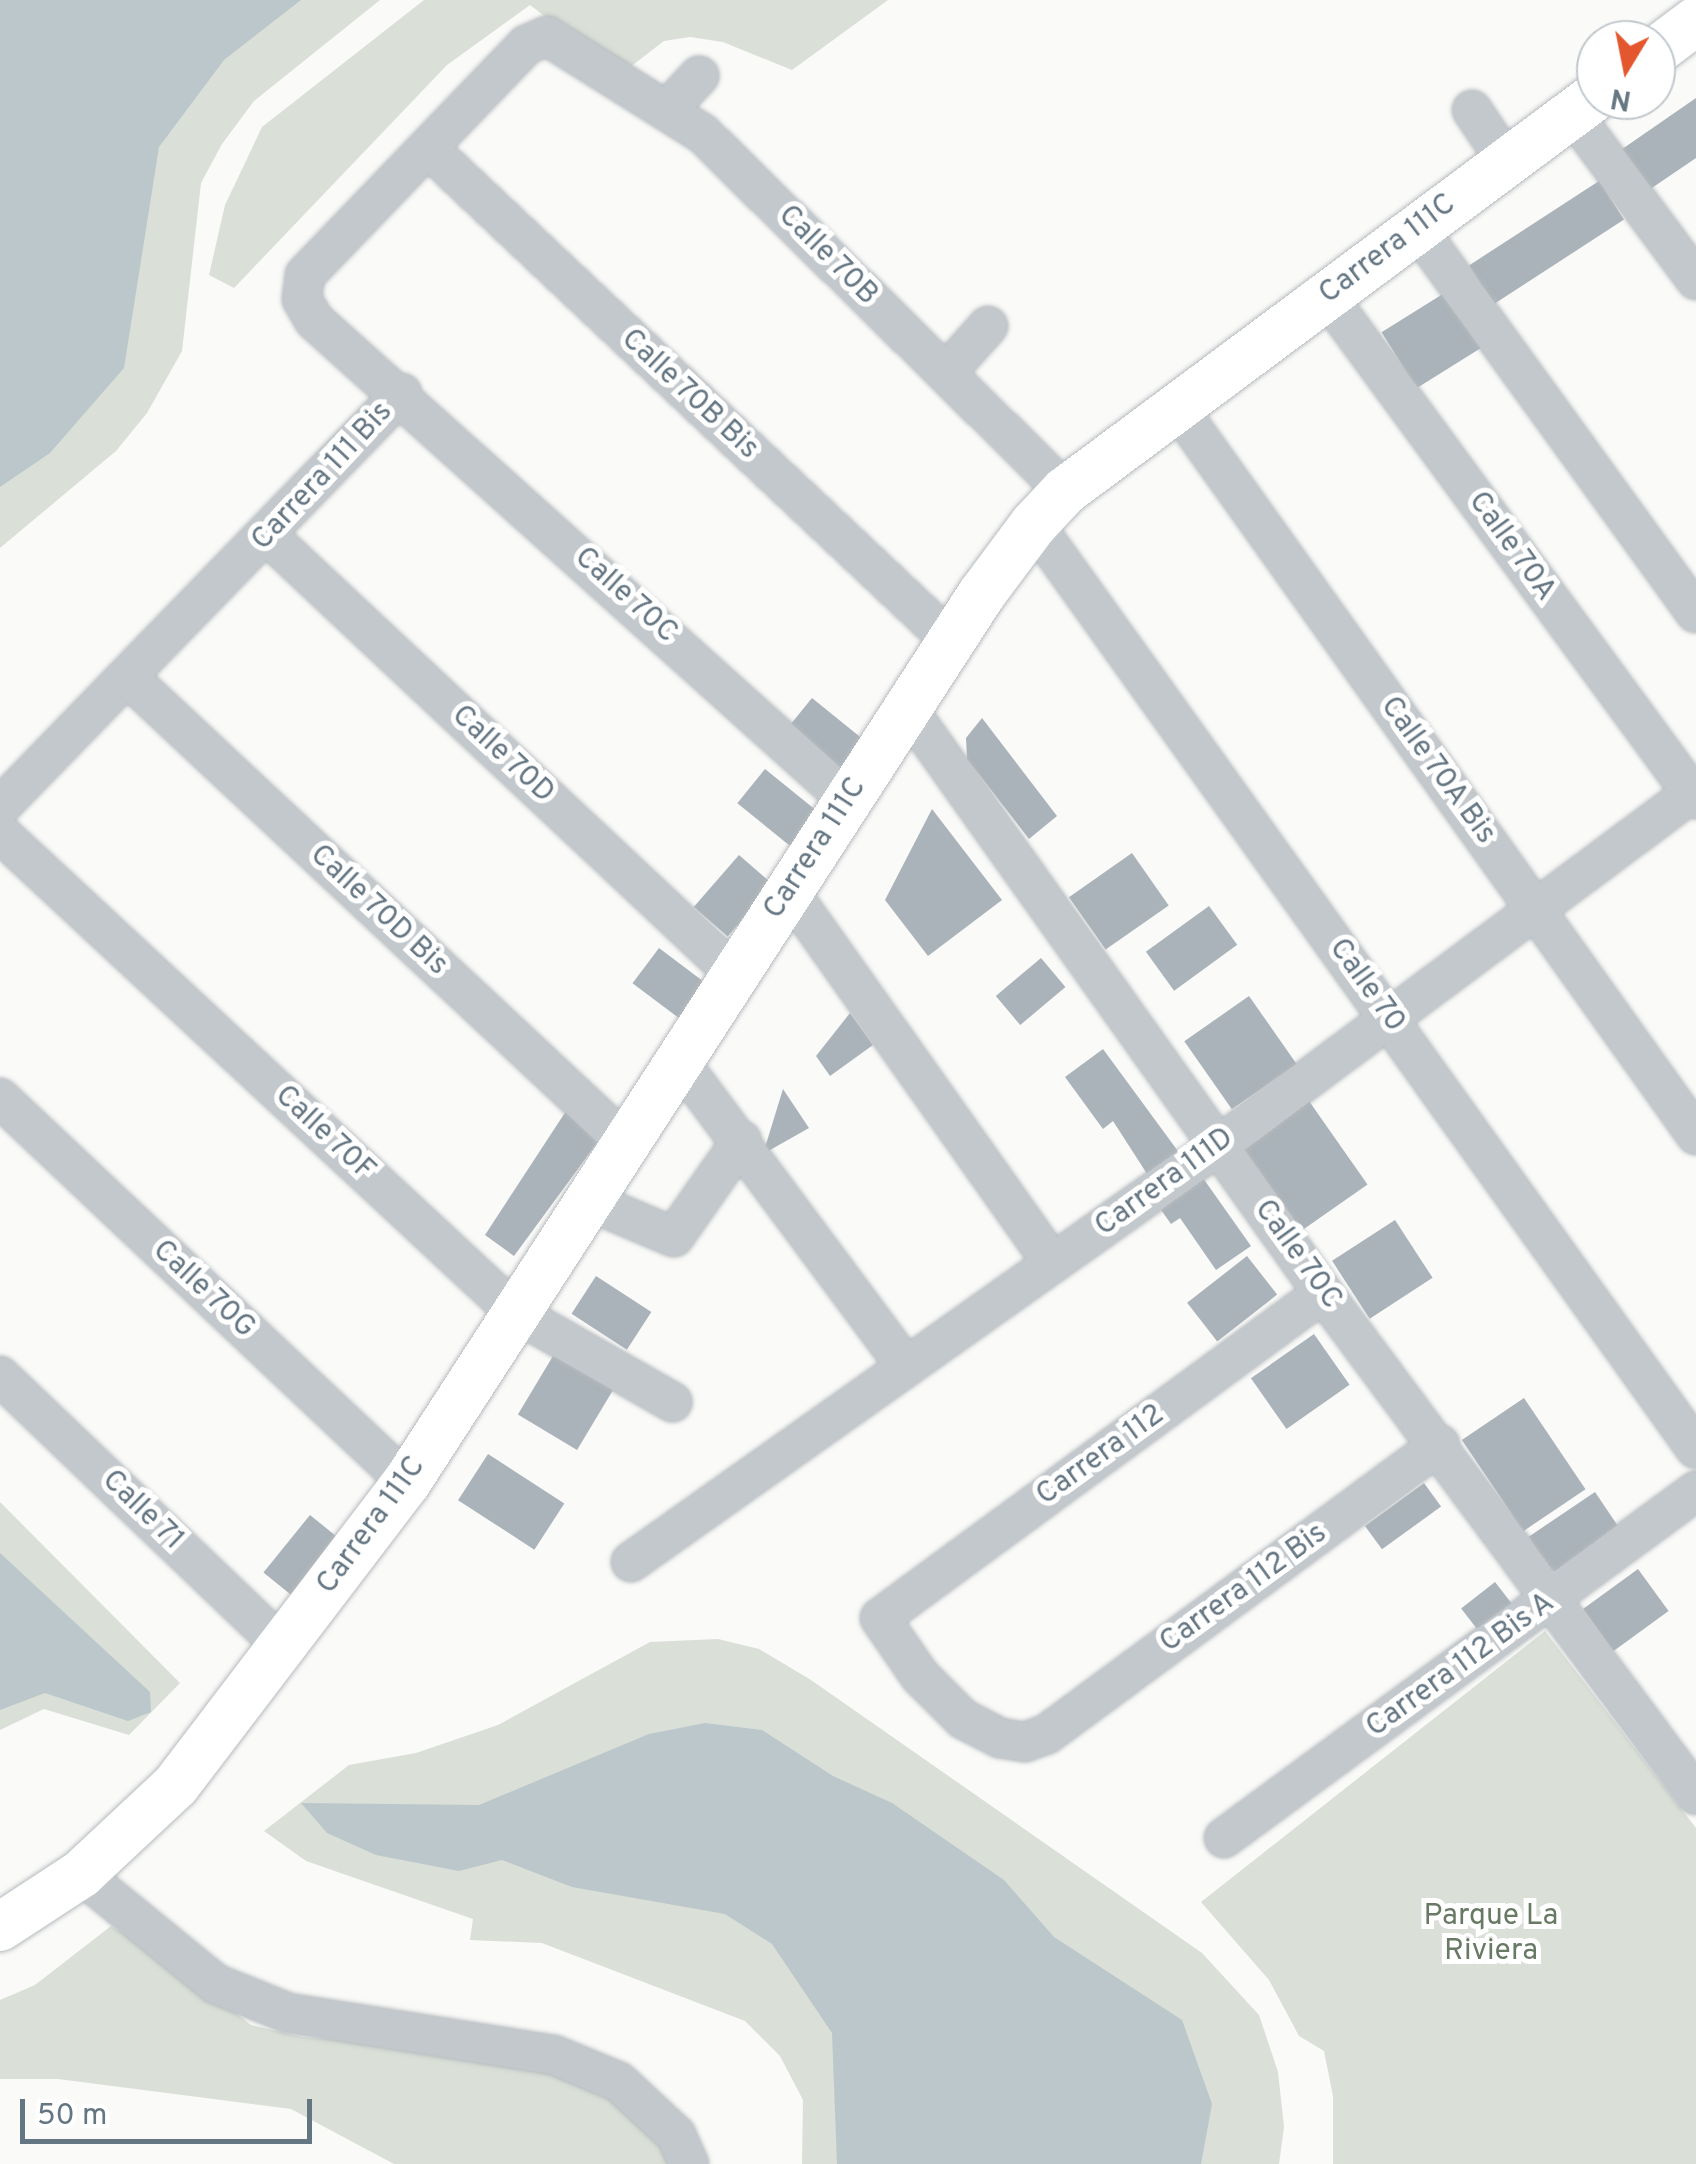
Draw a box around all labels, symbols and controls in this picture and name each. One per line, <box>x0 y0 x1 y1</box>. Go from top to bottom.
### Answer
north arrow <box>1576 20 1676 120</box>
text: N <box>1608 78 1634 117</box>
street label: Carrera 111C <box>1313 187 1463 313</box>
street label: Calle 70B <box>769 198 885 314</box>
street label: Calle 70B Bis <box>612 322 766 468</box>
street label: Carrera 111 Bis <box>245 395 401 559</box>
street label: Calle 70A <box>1459 485 1563 609</box>
street label: Calle 70C <box>566 540 684 652</box>
street label: Calle 70A Bis <box>1371 689 1503 853</box>
street label: Calle 70D <box>443 698 561 812</box>
street label: Carrera 111C <box>757 772 875 926</box>
street label: Calle 70D Bis <box>301 837 455 985</box>
street label: Calle 70 <box>1320 932 1412 1040</box>
street label: Calle 70F <box>266 1078 382 1190</box>
street label: Carrera 111D <box>1089 1121 1241 1245</box>
street label: Calle 70C <box>1245 1193 1349 1317</box>
street label: Calle 70G <box>144 1233 262 1347</box>
street label: Carrera 112 <box>1030 1398 1172 1514</box>
street label: Carrera 111C <box>310 1450 434 1602</box>
street label: Calle 71 <box>93 1463 191 1559</box>
street label: Carrera 112 Bis <box>1154 1516 1334 1662</box>
street label: Carrera 112 Bis A <box>1359 1585 1563 1747</box>
park label: Parque La Riviera <box>1424 1899 1558 1970</box>
scale bar <box>25 2079 318 2141</box>
text: 50 m <box>37 2098 107 2135</box>

